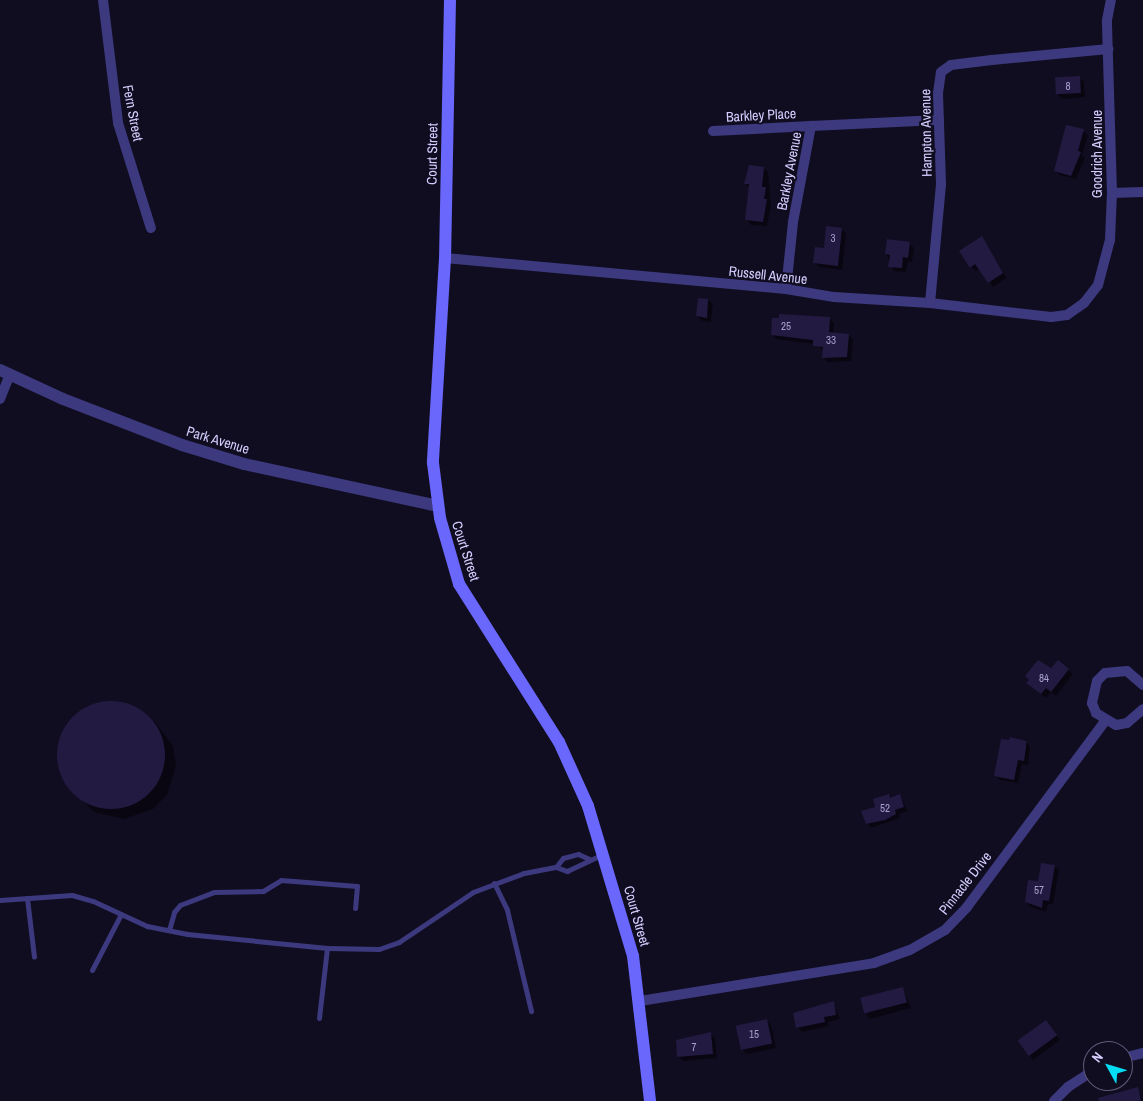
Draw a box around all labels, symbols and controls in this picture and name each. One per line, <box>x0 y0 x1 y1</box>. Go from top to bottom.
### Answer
house number: 8 <box>1065 79 1071 93</box>
street label: Fern Street <box>119 83 147 143</box>
street label: Hampton Avenue <box>917 89 935 177</box>
street label: Barkley Place <box>726 105 796 125</box>
street label: Goodrich Avenue <box>1089 109 1105 199</box>
street label: Court Street <box>423 123 441 185</box>
street label: Barkley Avenue <box>773 130 805 212</box>
house number: 3 <box>830 231 836 245</box>
street label: Russell Avenue <box>728 262 808 288</box>
house number: 25 <box>781 319 791 333</box>
house number: 33 <box>826 333 836 347</box>
street label: Park Avenue <box>184 422 252 458</box>
street label: Court Street <box>448 519 484 583</box>
house number: 84 <box>1039 671 1049 685</box>
house number: 52 <box>880 801 890 815</box>
street label: Pinnacle Drive <box>935 848 995 918</box>
house number: 57 <box>1034 883 1044 897</box>
street label: Court Street <box>620 884 654 948</box>
house number: 15 <box>749 1027 759 1041</box>
house number: 7 <box>691 1040 697 1054</box>
north arrow <box>1083 1041 1133 1091</box>
text: N <box>1088 1048 1107 1066</box>

